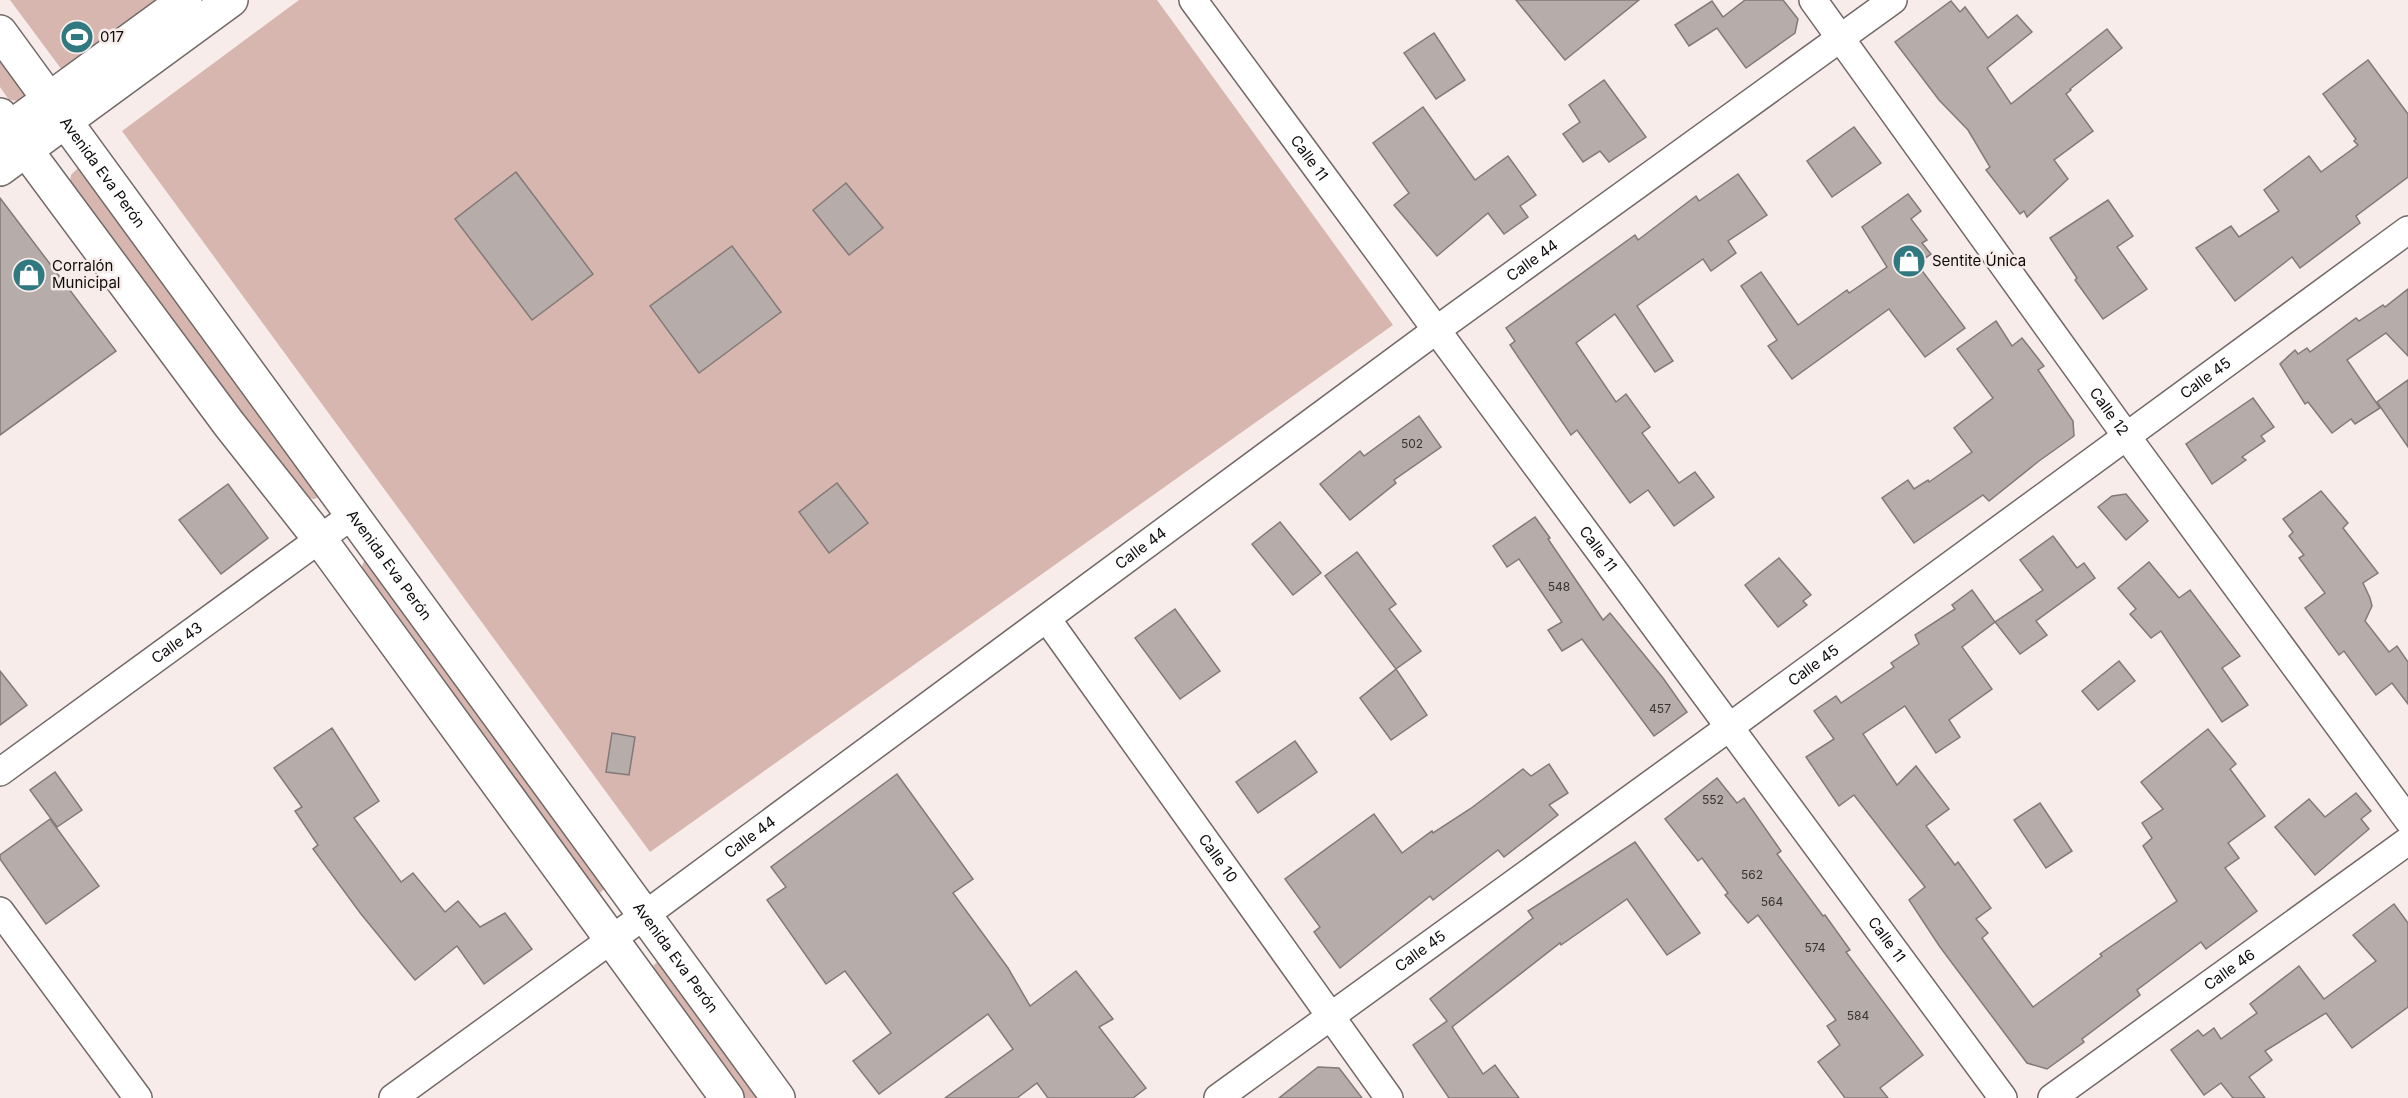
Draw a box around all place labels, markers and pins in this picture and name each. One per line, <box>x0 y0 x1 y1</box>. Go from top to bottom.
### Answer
sports icon: 017 <box>59 19 95 55</box>
place label: 017 <box>100 27 124 46</box>
shop icon: Sentite Única <box>1891 243 1927 279</box>
place label: Sentite Única <box>1932 251 2026 270</box>
place label: Corralón Municipal <box>52 256 121 292</box>
shop icon: Corralón Municipal <box>11 257 47 293</box>

